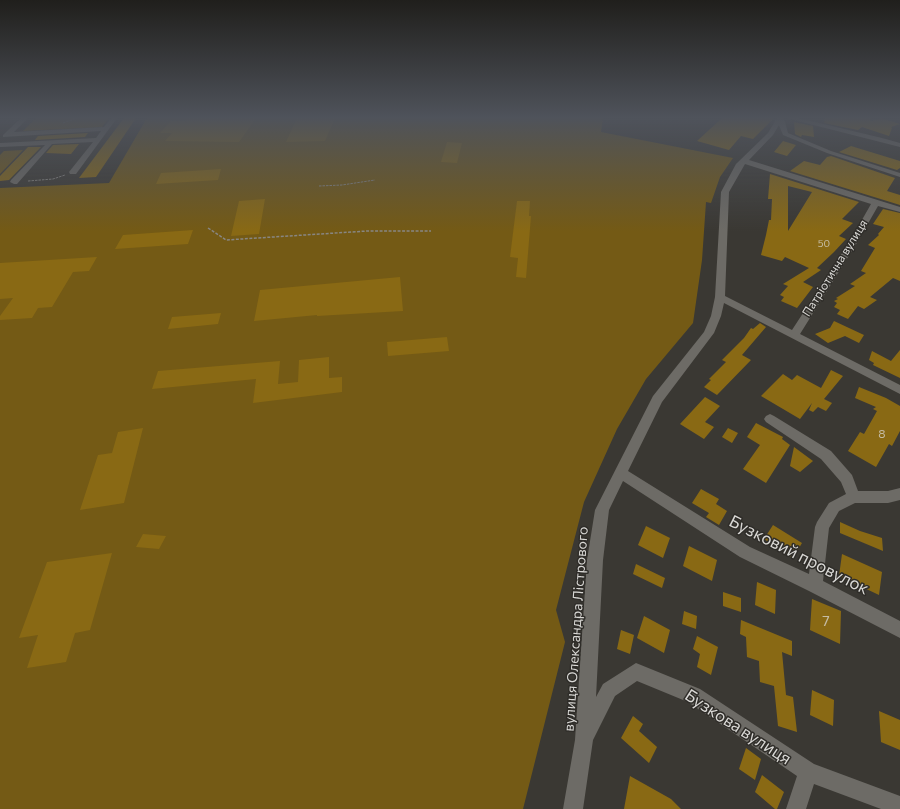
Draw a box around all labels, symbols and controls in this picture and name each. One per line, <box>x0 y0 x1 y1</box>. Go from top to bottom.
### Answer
street label: Патріотична вулиця <box>799 217 871 319</box>
house number: 50 <box>818 238 830 250</box>
house number: 8 <box>878 427 886 441</box>
street label: Бузковий провулок <box>726 511 872 599</box>
street label: вулиця Олександра Лістрового <box>560 526 592 732</box>
house number: 7 <box>822 613 830 629</box>
street label: Бузкова вулиця <box>681 685 795 769</box>

